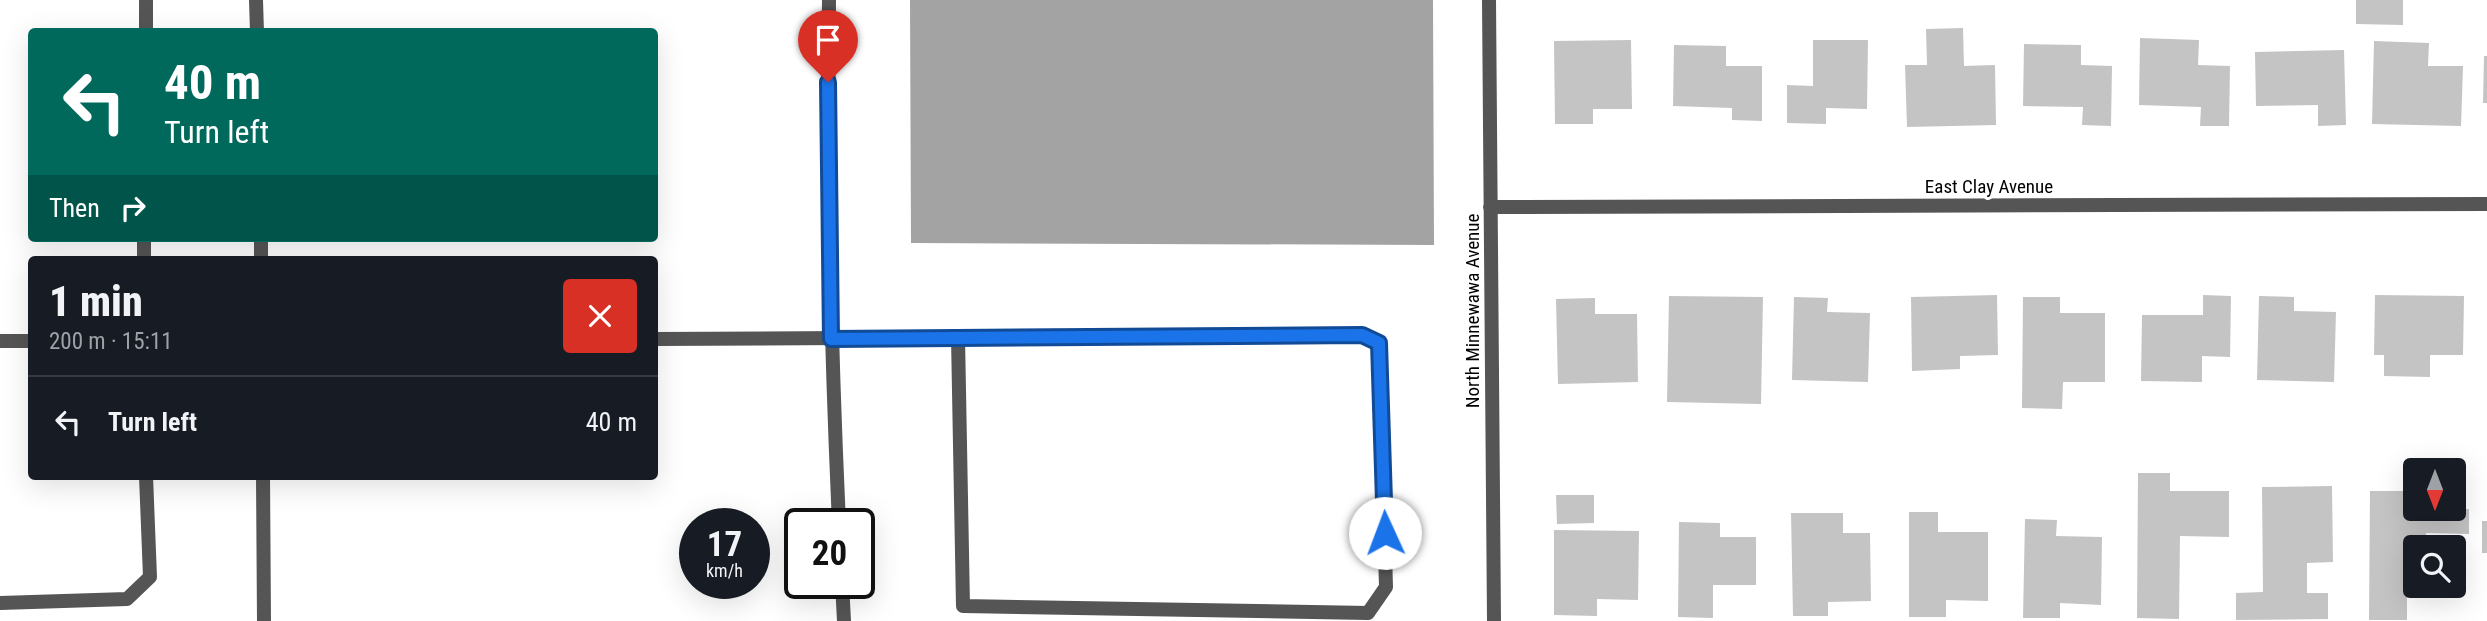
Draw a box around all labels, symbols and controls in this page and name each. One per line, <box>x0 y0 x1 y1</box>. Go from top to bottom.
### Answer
pin <box>798 10 858 82</box>
icon: arrive <box>809 21 847 59</box>
text: 40 m <box>164 54 261 111</box>
icon: left <box>49 56 140 147</box>
text: Turn left <box>164 113 269 151</box>
street label: East Clay Avenue <box>1925 175 2053 198</box>
icon: right <box>114 189 152 227</box>
text: Then <box>49 193 100 223</box>
street label: North Minnewawa Avenue <box>1461 214 1484 408</box>
text: 1 min <box>49 277 143 326</box>
button: close <box>563 279 637 353</box>
text: 200 m · 15:11 <box>49 328 173 355</box>
icon: left <box>49 403 87 441</box>
text: Turn left <box>108 407 197 437</box>
text: 40 m <box>586 407 637 437</box>
north arrow <box>2403 458 2466 522</box>
map controls <box>2403 458 2466 598</box>
position arrow <box>1348 496 1422 570</box>
speed limit sign: 20 <box>784 508 875 599</box>
text: 17 <box>707 524 742 565</box>
button: search <box>2403 535 2466 598</box>
text: km/h <box>706 560 743 581</box>

